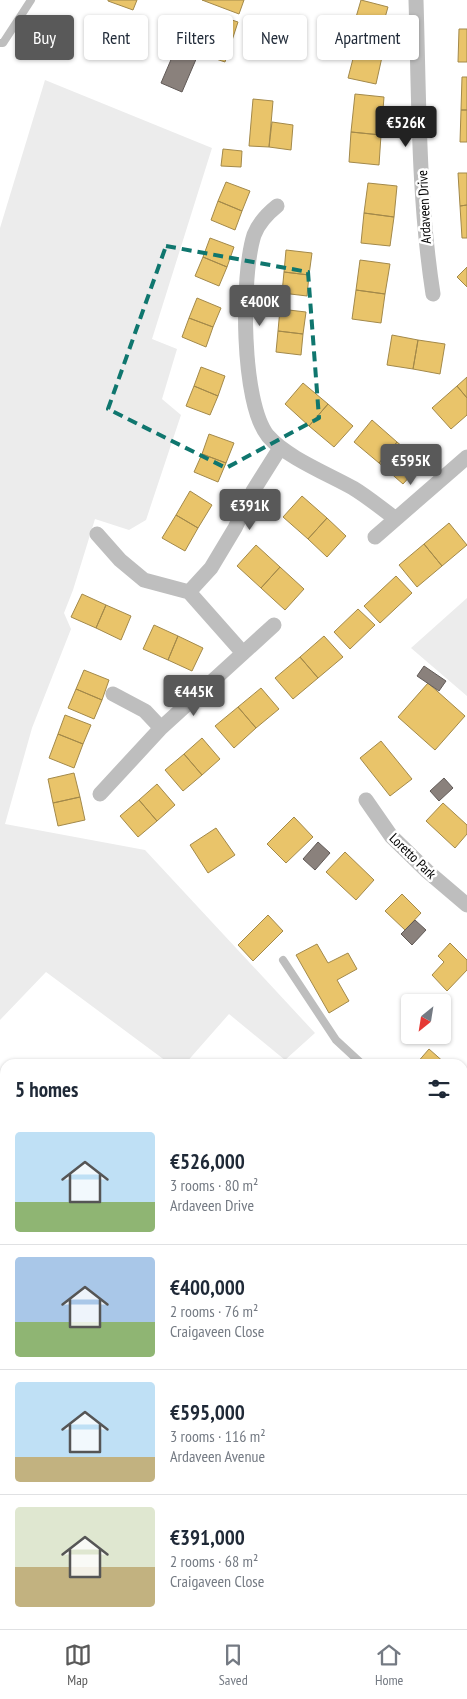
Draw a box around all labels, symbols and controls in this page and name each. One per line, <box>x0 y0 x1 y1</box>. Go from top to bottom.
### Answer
chip: Buy <box>15 15 74 60</box>
chip: Rent <box>84 15 148 60</box>
chip: Filters <box>158 15 233 60</box>
chip: New <box>243 15 307 60</box>
chip: Apartment <box>317 15 419 60</box>
pin: €526K <box>371 106 441 148</box>
text: €526K <box>387 112 425 132</box>
street label: Ardaveen Drive <box>413 170 435 244</box>
pin: €400K <box>225 284 295 327</box>
text: €400K <box>241 291 279 311</box>
pin: €595K <box>376 444 446 486</box>
text: €595K <box>392 450 430 470</box>
pin: €391K <box>215 488 285 531</box>
text: €391K <box>231 495 269 515</box>
pin: €445K <box>159 674 229 717</box>
text: €445K <box>175 681 213 701</box>
street label: Loretto Park <box>386 829 441 883</box>
north arrow <box>401 994 451 1044</box>
map controls <box>401 994 451 1044</box>
icon: filters <box>425 1075 453 1103</box>
text: 5 homes <box>15 1076 78 1103</box>
text: €526,000 <box>170 1148 245 1175</box>
icon: home <box>55 1152 115 1212</box>
text: 3 rooms · 80 m² <box>170 1175 258 1195</box>
text: Ardaveen Drive <box>170 1195 254 1215</box>
text: €400,000 <box>170 1274 245 1301</box>
icon: home <box>55 1277 115 1337</box>
text: 2 rooms · 76 m² <box>170 1301 258 1321</box>
text: Craigaveen Close <box>170 1321 264 1341</box>
text: €595,000 <box>170 1399 245 1426</box>
icon: home <box>55 1402 115 1462</box>
text: 3 rooms · 116 m² <box>170 1426 266 1446</box>
text: Ardaveen Avenue <box>170 1446 265 1466</box>
text: €391,000 <box>170 1524 245 1551</box>
icon: home <box>55 1527 115 1587</box>
text: 2 rooms · 68 m² <box>170 1551 258 1571</box>
text: Craigaveen Close <box>170 1571 264 1591</box>
tab: Map <box>64 1641 92 1689</box>
tab: Saved <box>219 1641 248 1689</box>
tab: Home <box>375 1641 403 1689</box>

